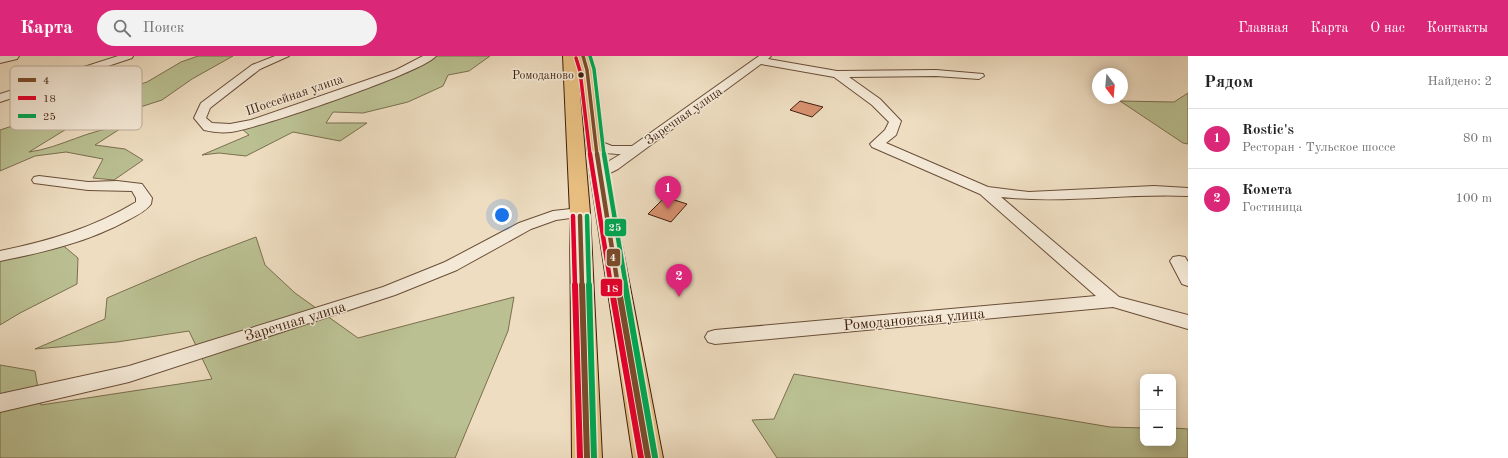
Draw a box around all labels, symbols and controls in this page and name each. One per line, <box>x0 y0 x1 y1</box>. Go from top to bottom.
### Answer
search box <box>97 10 377 46</box>
icon: search <box>111 17 133 39</box>
text: Карта <box>20 19 73 38</box>
text: Поиск <box>143 21 184 36</box>
text: Главная <box>1238 21 1288 35</box>
text: Карта <box>1310 21 1348 35</box>
text: О нас <box>1370 21 1405 35</box>
text: Контакты <box>1427 21 1488 35</box>
legend <box>10 66 142 130</box>
north arrow <box>1092 68 1128 104</box>
place label: Ромоданово <box>512 70 574 82</box>
marker: Ромоданово <box>576 70 586 80</box>
street label: Шоссейная улица <box>244 72 346 118</box>
text: Рядом <box>1204 74 1253 91</box>
text: Найдено: 2 <box>1428 75 1492 88</box>
text: 4 <box>43 76 49 87</box>
street label: Заречная улица <box>643 84 725 148</box>
text: 18 <box>43 94 56 105</box>
text: 25 <box>43 112 56 123</box>
text: Rostic's <box>1242 123 1294 138</box>
text: 1 <box>1213 132 1221 145</box>
text: 80 m <box>1463 132 1492 145</box>
text: Ресторан · Тульское шоссе <box>1242 141 1396 154</box>
pin: 1 <box>655 176 681 209</box>
text: Комета <box>1242 183 1292 198</box>
text: 2 <box>1213 192 1221 205</box>
text: 100 m <box>1455 192 1492 205</box>
text: Гостиница <box>1242 201 1302 214</box>
your location <box>492 205 512 225</box>
line badge: 25 <box>604 218 627 237</box>
text: 25 <box>609 223 621 234</box>
line badge: 4 <box>606 248 621 267</box>
text: 4 <box>610 253 616 264</box>
pin: 2 <box>666 264 692 297</box>
line badge: 18 <box>600 278 623 297</box>
text: 18 <box>606 284 618 295</box>
street label: Заречная улица <box>243 300 348 345</box>
street label: Ромодановская улица <box>843 307 986 334</box>
map controls <box>1140 374 1176 446</box>
button: + <box>1140 374 1176 410</box>
button: − <box>1140 410 1176 446</box>

